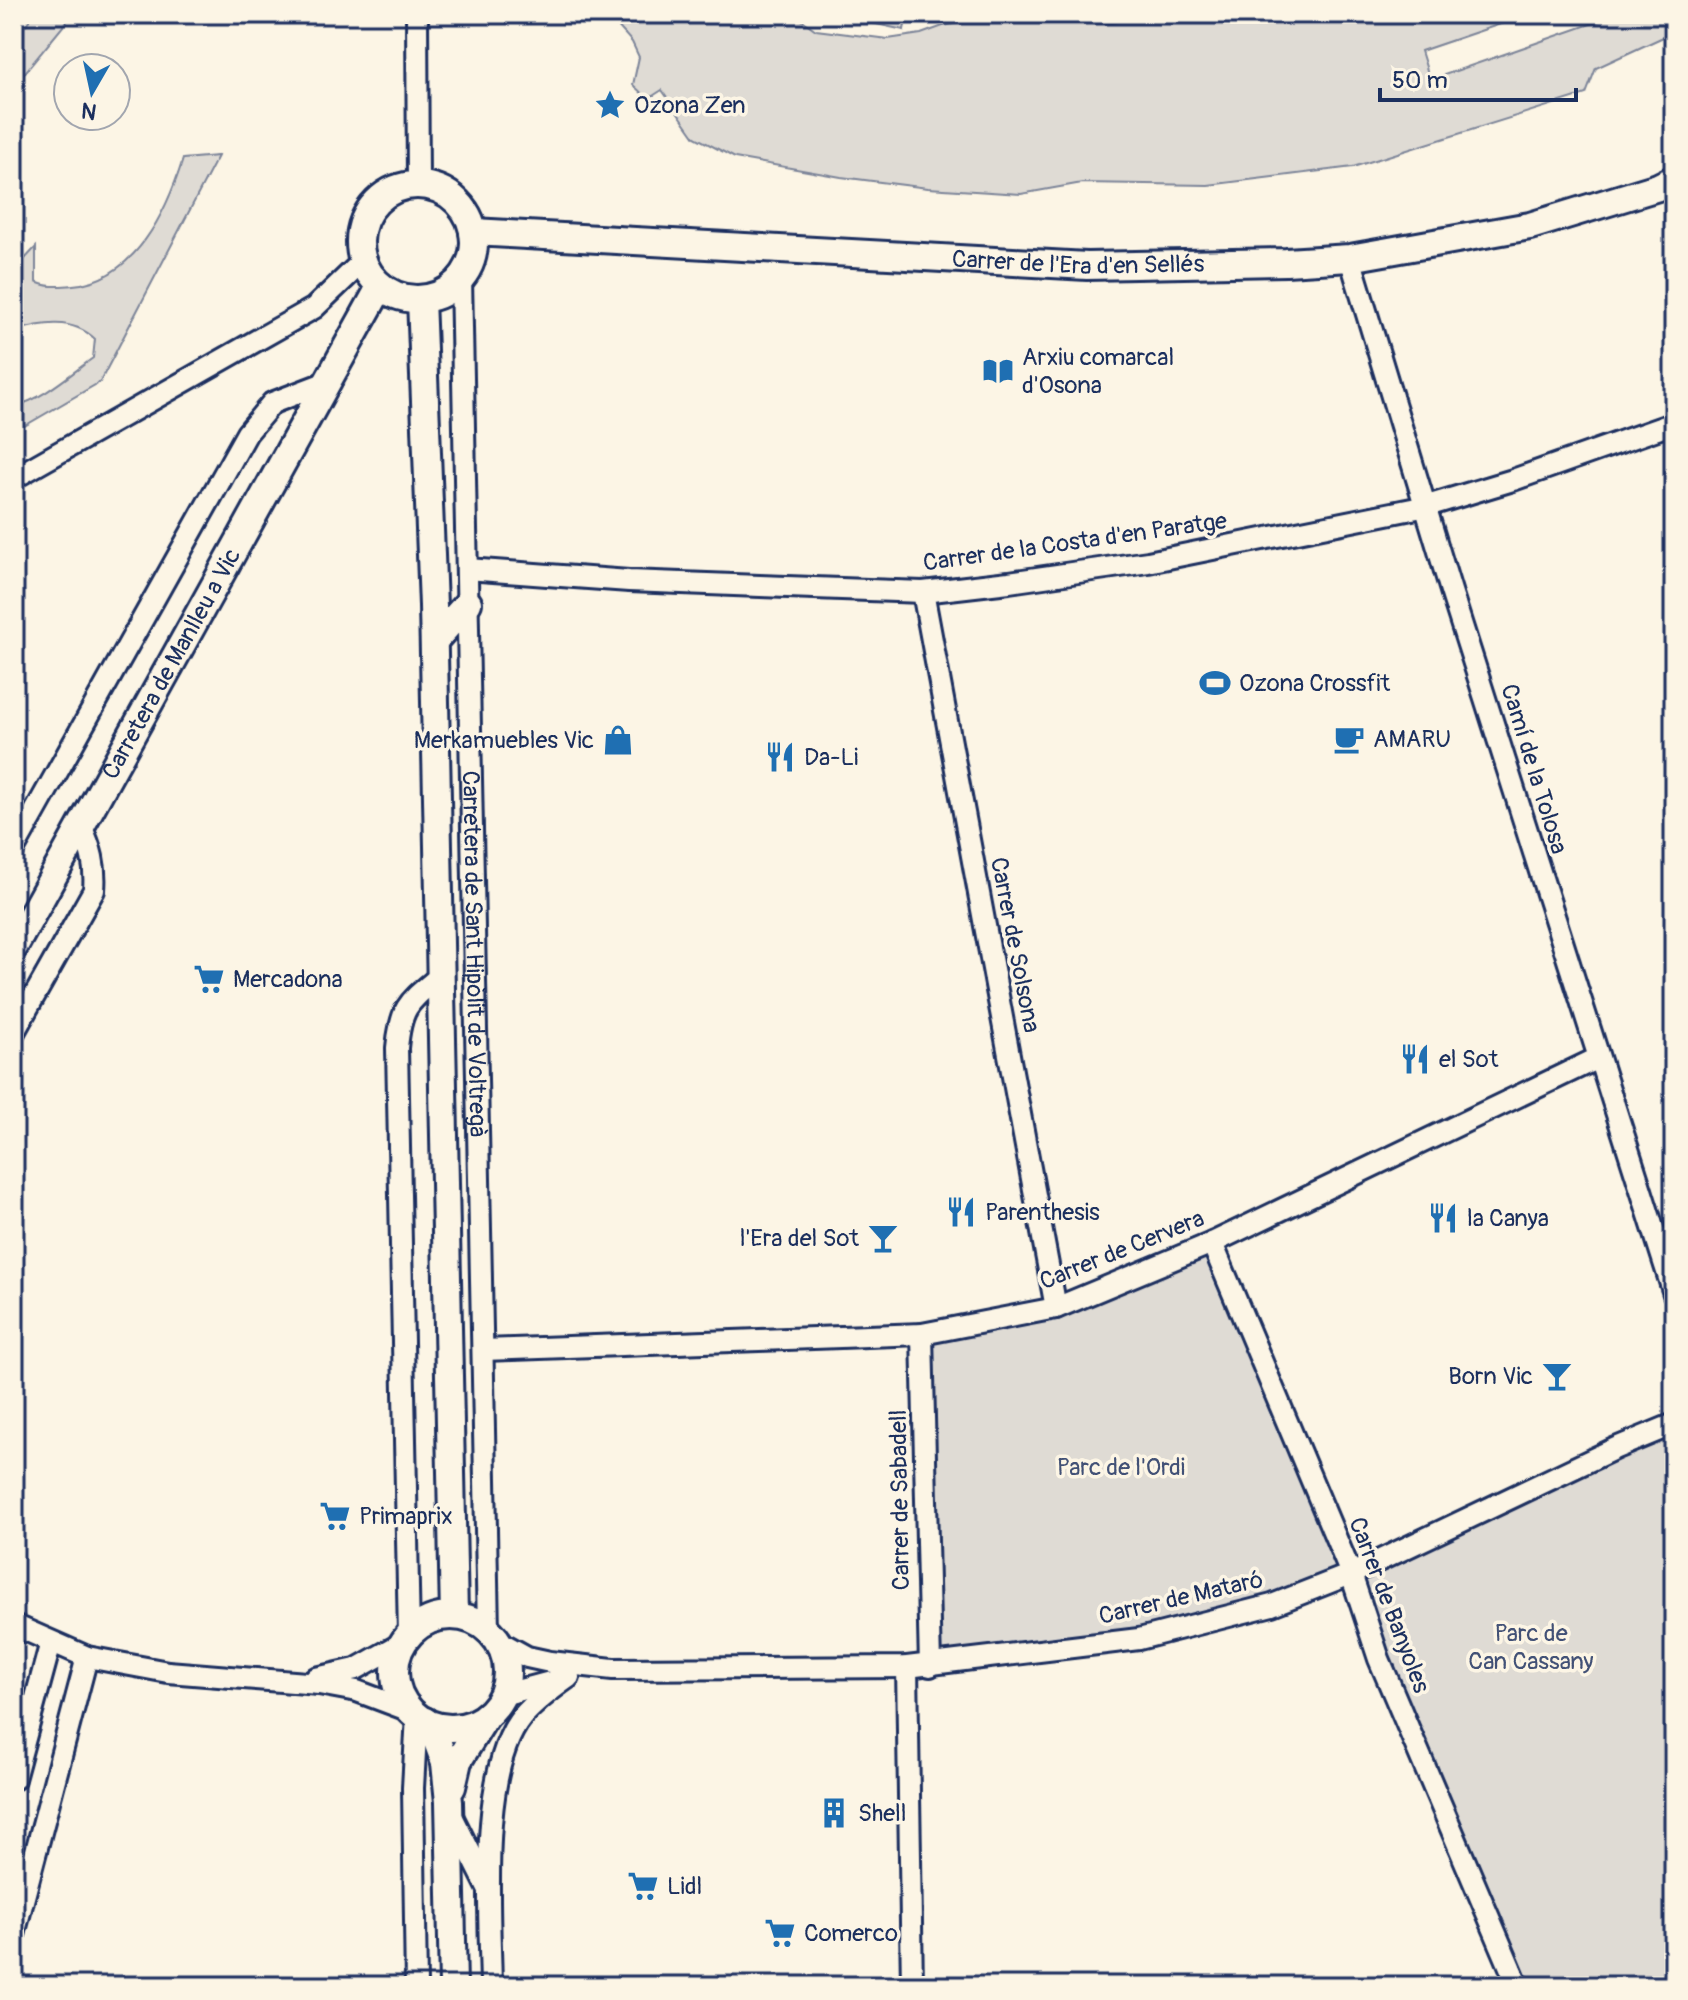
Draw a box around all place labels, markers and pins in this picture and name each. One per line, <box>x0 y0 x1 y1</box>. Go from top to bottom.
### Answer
place icon: Ozona Zen <box>593 88 627 122</box>
place label: Ozona Zen <box>634 91 746 120</box>
place label: Arxiu comarcal d'Osona <box>1022 343 1174 400</box>
library icon: Arxiu comarcal d'Osona <box>981 354 1015 388</box>
sports icon: Ozona Crossfit <box>1198 666 1232 700</box>
place label: Ozona Crossfit <box>1239 669 1391 698</box>
cafe icon: AMARU <box>1332 722 1366 756</box>
shop icon: Merkamuebles Vic <box>601 723 635 757</box>
place label: AMARU <box>1373 725 1451 754</box>
place label: Merkamuebles Vic <box>414 726 594 755</box>
restaurant icon: Da-Li <box>763 740 797 774</box>
place label: Da-Li <box>804 743 858 772</box>
supermarket icon: Mercadona <box>192 962 226 996</box>
place label: Mercadona <box>233 965 343 994</box>
restaurant icon: el Sot <box>1398 1042 1432 1076</box>
place label: el Sot <box>1439 1045 1499 1074</box>
restaurant icon: Parenthesis <box>944 1195 978 1229</box>
place label: Parenthesis <box>985 1198 1100 1227</box>
restaurant icon: la Canya <box>1426 1201 1460 1235</box>
place label: la Canya <box>1467 1204 1549 1233</box>
bar icon: l'Era del Sot <box>866 1221 900 1255</box>
place label: l'Era del Sot <box>740 1224 859 1253</box>
bar icon: Born Vic <box>1540 1359 1574 1393</box>
place label: Born Vic <box>1448 1362 1533 1391</box>
supermarket icon: Primaprix <box>318 1499 352 1533</box>
place label: Primaprix <box>359 1502 453 1531</box>
building icon: Shell <box>817 1796 851 1830</box>
place label: Shell <box>858 1799 907 1828</box>
supermarket icon: Lidl <box>626 1869 660 1903</box>
place label: Lidl <box>667 1872 702 1901</box>
supermarket icon: Comerco <box>763 1916 797 1950</box>
place label: Comerco <box>804 1919 898 1948</box>

